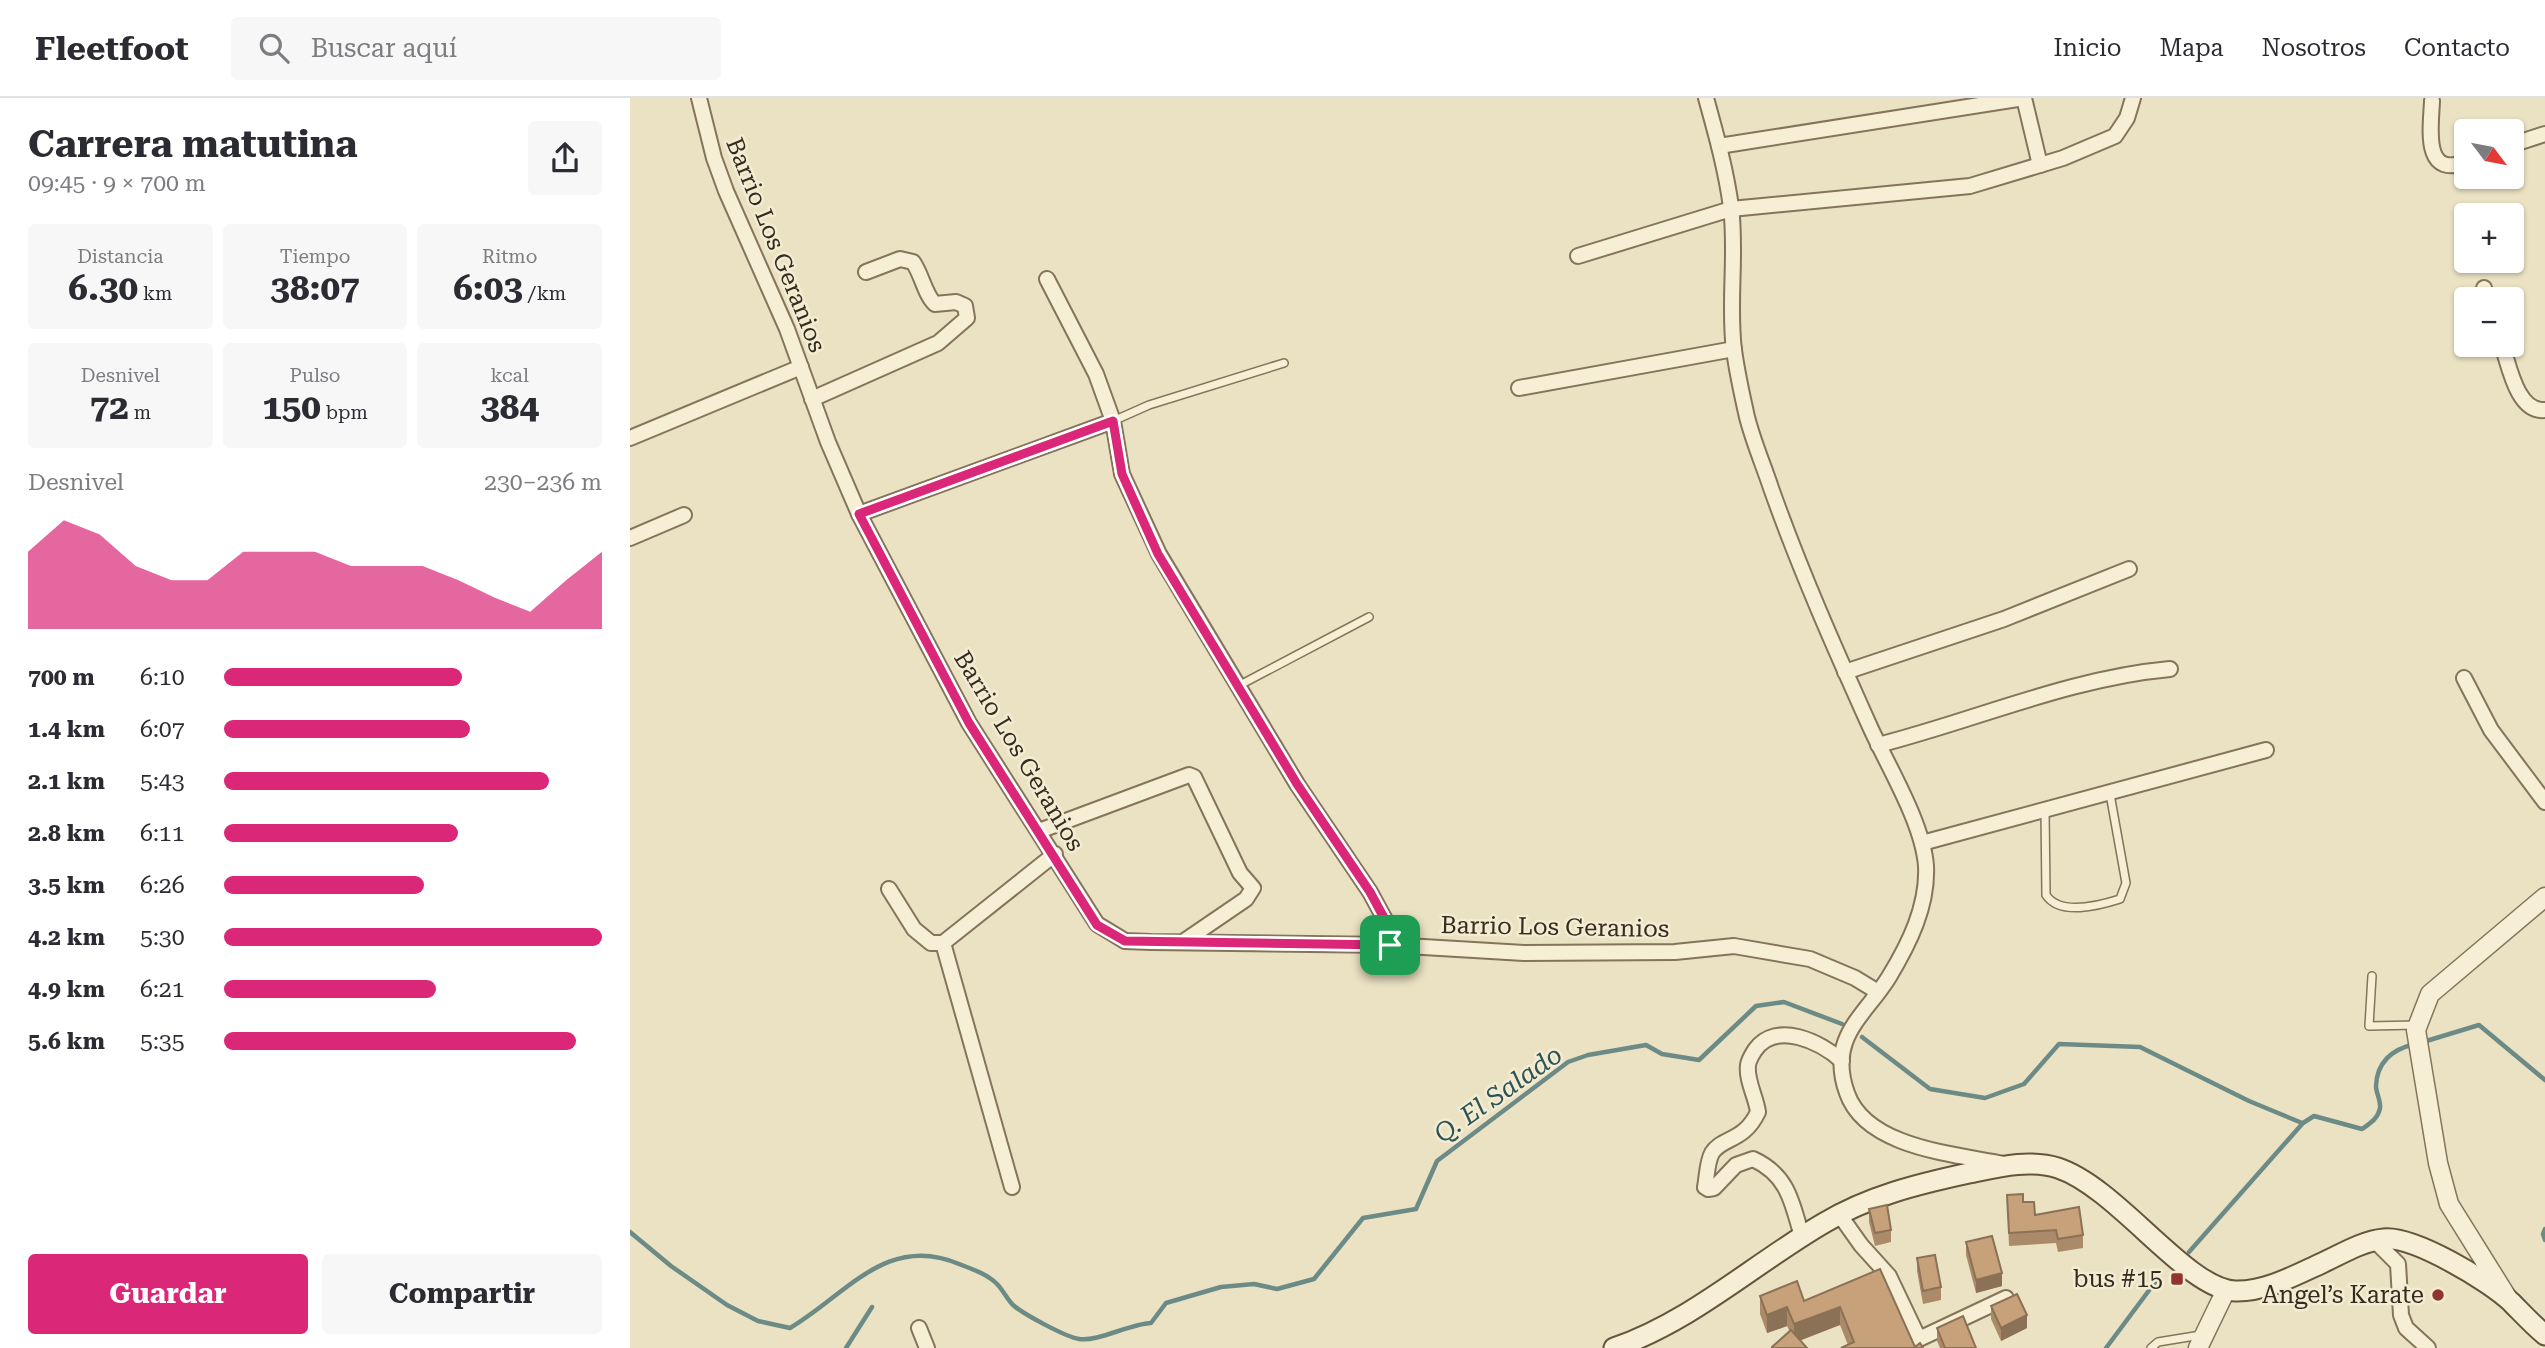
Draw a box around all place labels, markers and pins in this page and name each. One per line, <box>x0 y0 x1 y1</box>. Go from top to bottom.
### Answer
pin <box>1360 915 1420 975</box>
place label: bus #15 <box>2073 1265 2163 1293</box>
marker: bus #15 <box>2169 1271 2185 1287</box>
place label: Angel’s Karate <box>2262 1281 2424 1309</box>
marker: Angel’s Karate <box>2430 1287 2446 1303</box>

